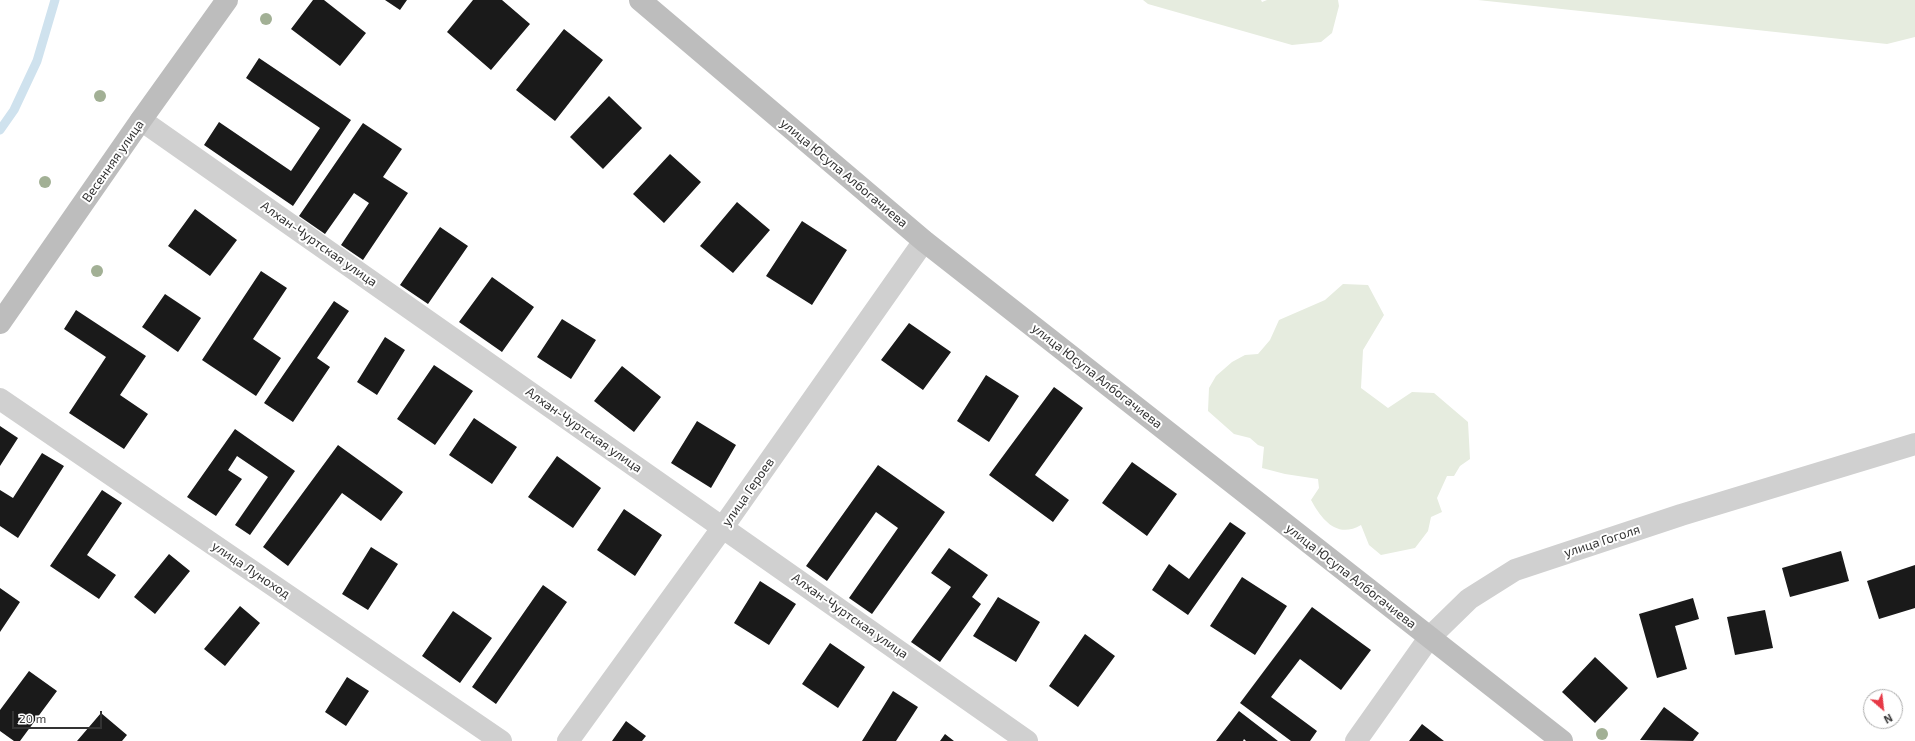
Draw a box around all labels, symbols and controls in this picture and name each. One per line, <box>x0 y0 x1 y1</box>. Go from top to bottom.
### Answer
street label: улица Юсупа Албогачиева <box>777 115 911 231</box>
street label: Весенняя улица <box>79 117 147 205</box>
street label: Алхан-Чуртская улица <box>258 198 380 290</box>
street label: улица Юсупа Албогачиева <box>1029 320 1165 432</box>
street label: Алхан-Чуртская улица <box>523 384 645 476</box>
street label: улица Героев <box>719 455 777 529</box>
street label: улица Юсупа Албогачиева <box>1283 520 1419 632</box>
street label: улица Гоголя <box>1562 521 1642 561</box>
street label: улица Луноход <box>209 538 293 602</box>
street label: Алхан-Чуртская улица <box>789 570 911 662</box>
north arrow <box>1863 689 1903 729</box>
scale bar <box>14 703 104 729</box>
text: 20 m <box>19 711 46 725</box>
text: N <box>1882 712 1895 727</box>

